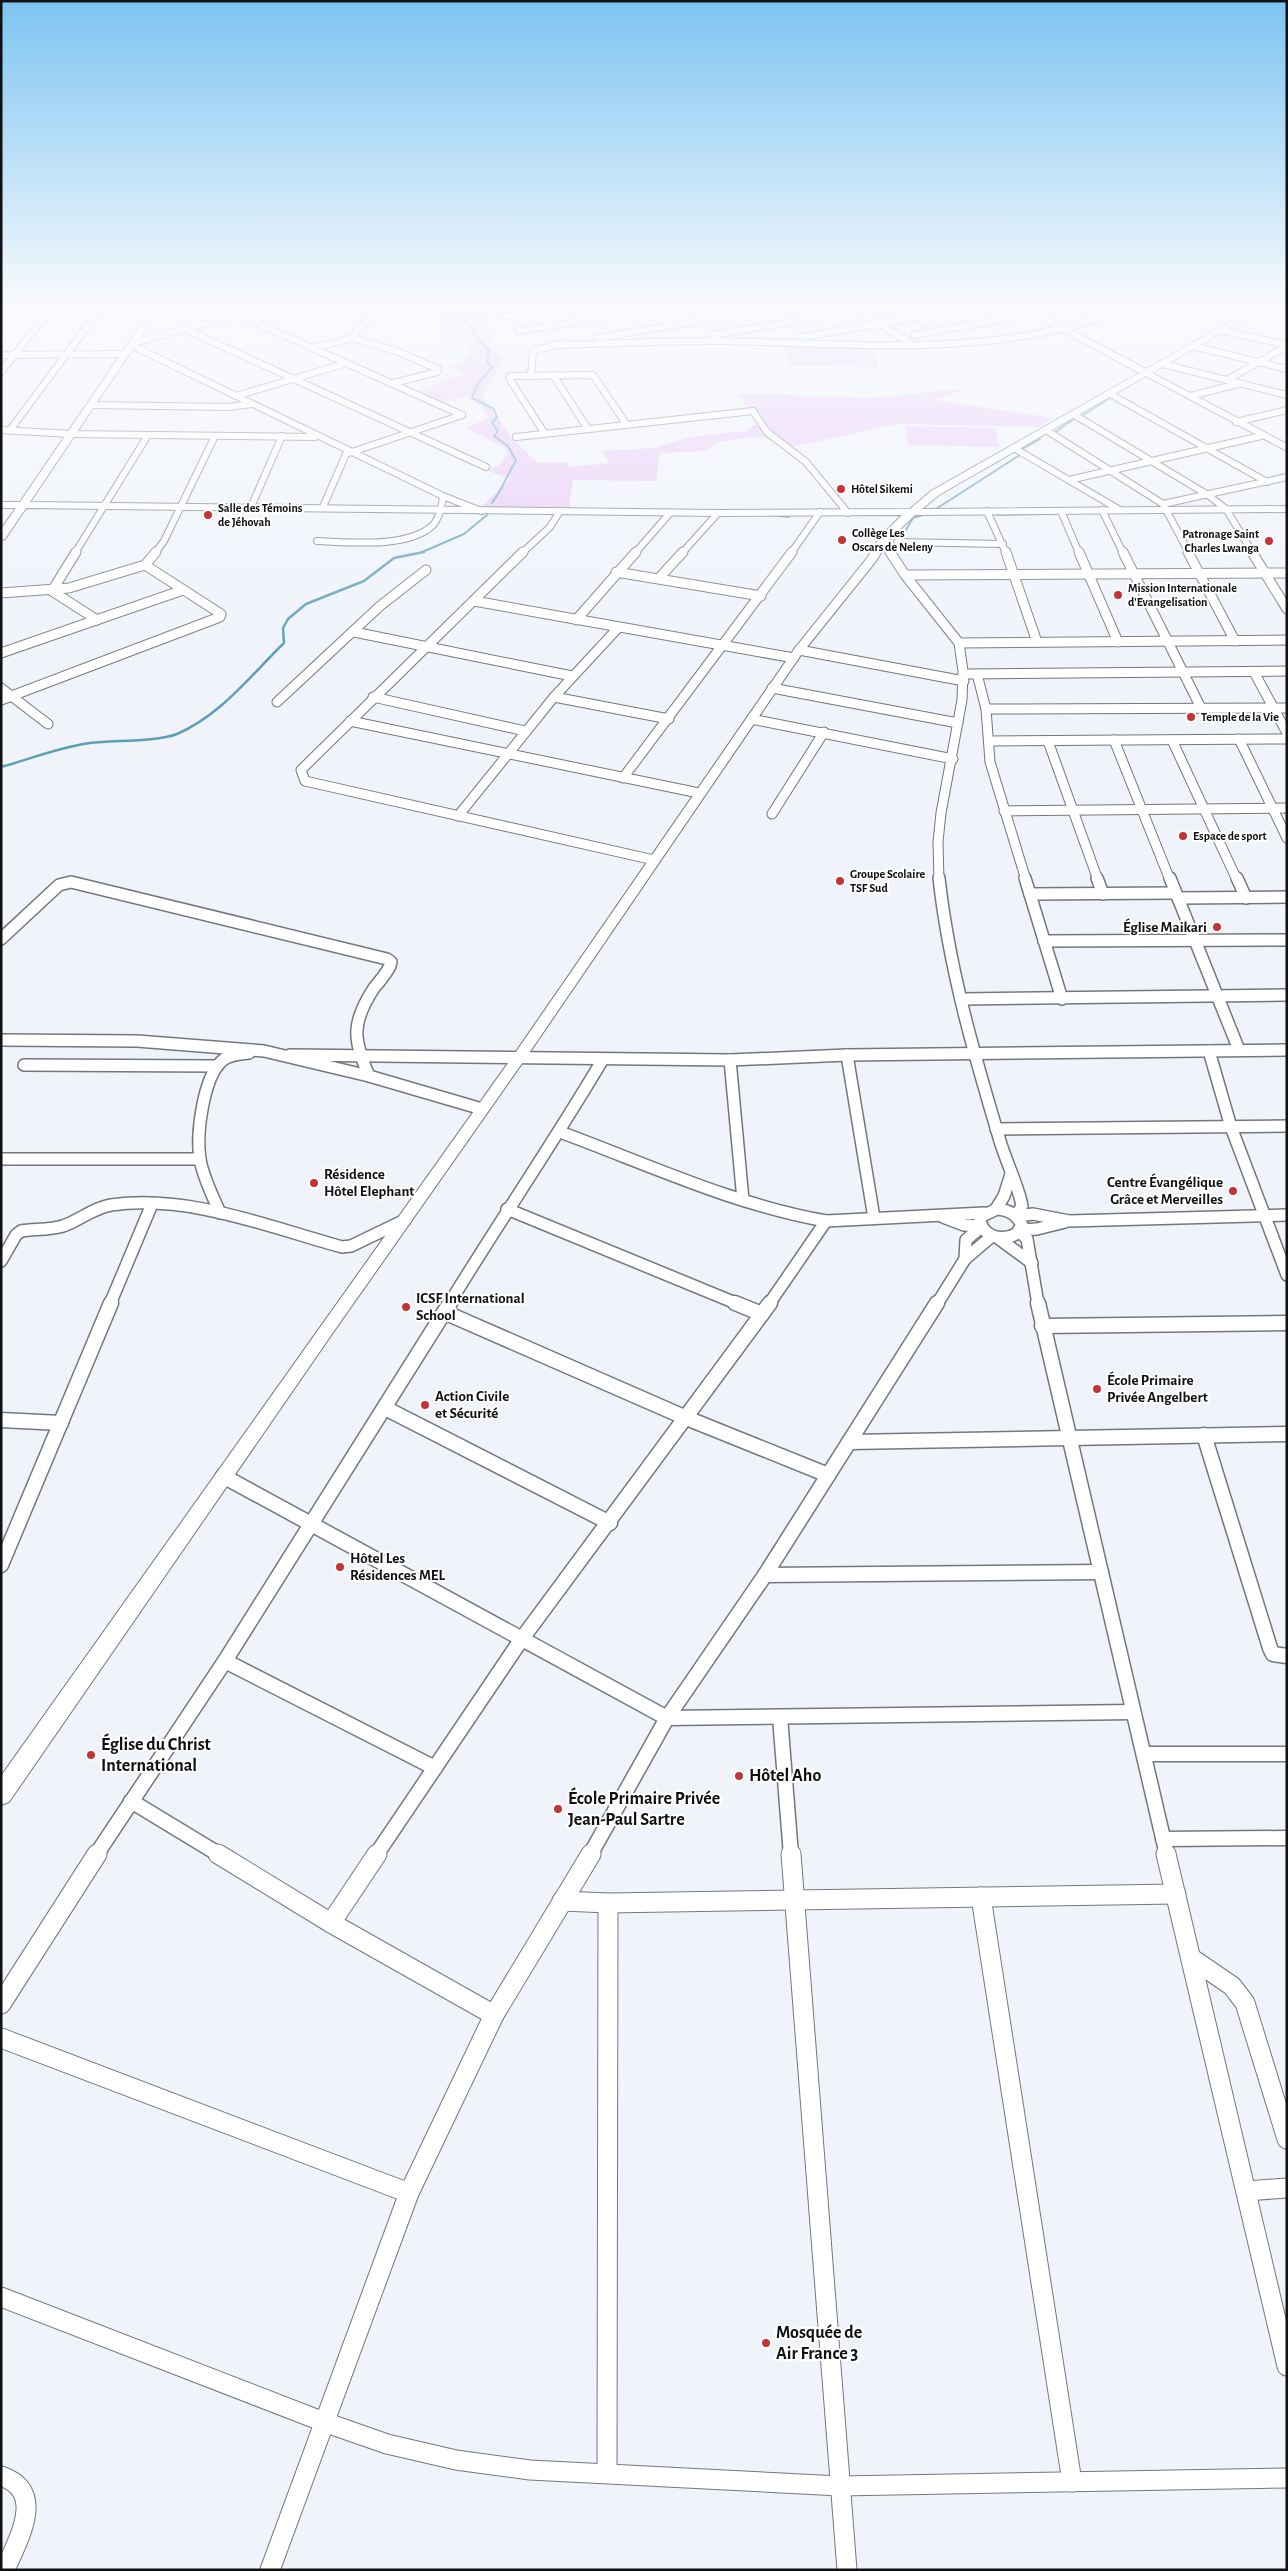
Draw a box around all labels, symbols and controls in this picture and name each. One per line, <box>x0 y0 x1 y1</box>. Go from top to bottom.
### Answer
marker: Hôtel Sikemi <box>835 483 847 495</box>
place label: Hôtel Sikemi <box>851 483 913 495</box>
place label: Salle des Témoins de Jéhovah <box>218 502 303 528</box>
marker: Salle des Témoins de Jéhovah <box>202 509 214 521</box>
place label: Collège Les Oscars de Neleny <box>852 527 934 554</box>
place label: Patronage Saint Charles Lwanga <box>1182 528 1259 554</box>
marker: Collège Les Oscars de Neleny <box>836 534 848 546</box>
marker: Patronage Saint Charles Lwanga <box>1263 535 1275 547</box>
place label: Mission Internationale d'Evangelisation <box>1128 582 1237 608</box>
marker: Mission Internationale d'Evangelisation <box>1112 589 1124 601</box>
marker: Temple de la Vie <box>1185 711 1197 723</box>
place label: Temple de la Vie <box>1201 711 1279 723</box>
marker: Espace de sport <box>1177 830 1189 842</box>
place label: Espace de sport <box>1193 830 1267 842</box>
place label: Groupe Scolaire TSF Sud <box>850 868 926 894</box>
marker: Groupe Scolaire TSF Sud <box>834 875 846 887</box>
place label: Église Maikari <box>1123 918 1207 935</box>
marker: Église Maikari <box>1211 921 1223 933</box>
place label: Résidence Hôtel Elephant <box>324 1167 414 1199</box>
place label: Centre Évangélique Grâce et Merveilles <box>1107 1173 1223 1207</box>
marker: Résidence Hôtel Elephant <box>308 1177 320 1189</box>
marker: Centre Évangélique Grâce et Merveilles <box>1227 1185 1239 1197</box>
place label: ICSF International School <box>416 1291 525 1323</box>
marker: ICSF International School <box>400 1301 412 1313</box>
place label: École Primaire Privée Angelbert <box>1107 1371 1208 1405</box>
marker: École Primaire Privée Angelbert <box>1091 1383 1103 1395</box>
place label: Action Civile et Sécurité <box>435 1389 509 1421</box>
marker: Action Civile et Sécurité <box>419 1399 431 1411</box>
place label: Hôtel Les Résidences MEL <box>350 1551 445 1583</box>
marker: Hôtel Les Résidences MEL <box>334 1561 346 1573</box>
place label: Église du Christ International <box>101 1733 211 1775</box>
marker: Église du Christ International <box>85 1749 97 1761</box>
place label: Hôtel Aho <box>749 1767 821 1785</box>
marker: Hôtel Aho <box>733 1770 745 1782</box>
place label: École Primaire Privée Jean-Paul Sartre <box>568 1787 720 1829</box>
marker: École Primaire Privée Jean-Paul Sartre <box>552 1803 564 1815</box>
place label: Mosquée de Air France 3 <box>776 2324 862 2363</box>
marker: Mosquée de Air France 3 <box>760 2337 772 2349</box>

